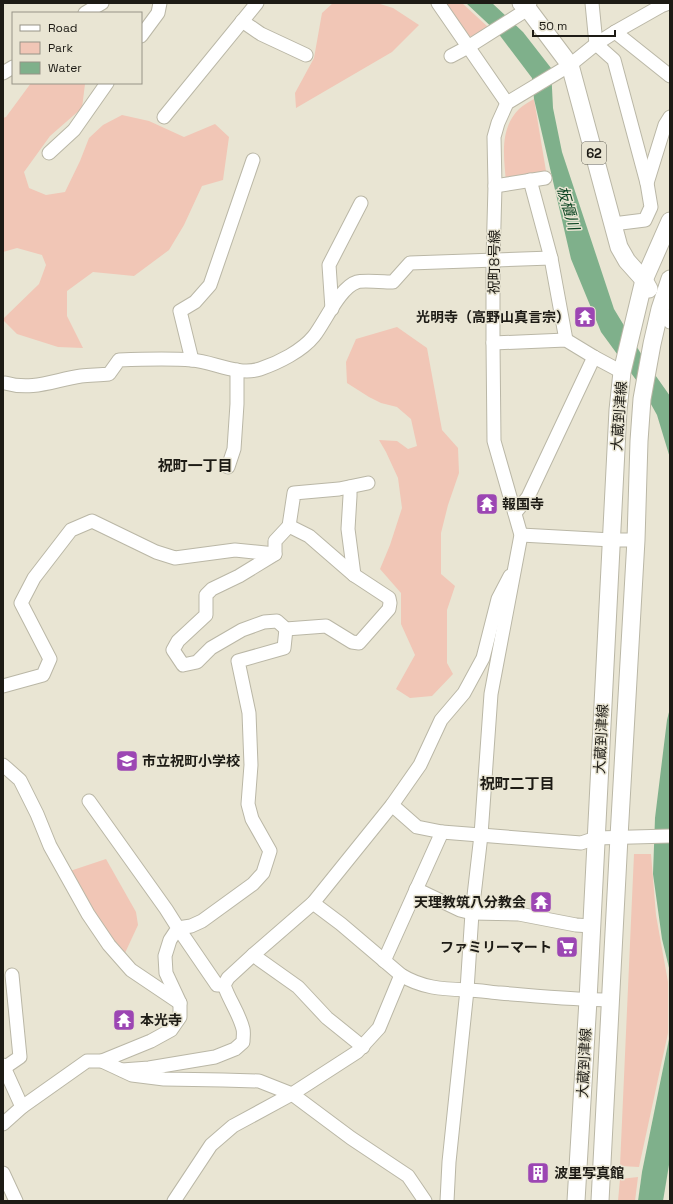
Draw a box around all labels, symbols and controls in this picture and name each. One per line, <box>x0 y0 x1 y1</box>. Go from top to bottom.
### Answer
legend <box>12 12 142 84</box>
scale bar <box>533 12 615 38</box>
text: 50 m <box>539 18 567 34</box>
text: Road <box>48 20 77 36</box>
text: Park <box>48 40 73 56</box>
text: Water <box>48 60 82 76</box>
road number: 62 <box>582 142 606 164</box>
water label: 板櫃川 <box>553 184 584 234</box>
street label: 祝町8号線 <box>484 229 504 295</box>
temple icon: 光明寺（高野山真言宗） <box>572 304 598 330</box>
place label: 光明寺（高野山真言宗） <box>416 308 570 326</box>
street label: 大蔵到津線 <box>608 380 630 452</box>
district label: 祝町一丁目 <box>157 456 233 475</box>
temple icon: 報国寺 <box>474 491 500 517</box>
place label: 報国寺 <box>502 495 544 513</box>
street label: 大蔵到津線 <box>590 704 612 774</box>
school or university icon: 市立祝町小学校 <box>114 748 140 774</box>
place label: 市立祝町小学校 <box>142 752 240 770</box>
district label: 祝町二丁目 <box>479 774 555 793</box>
temple icon: 天理教筑八分教会 <box>528 889 554 915</box>
place label: 天理教筑八分教会 <box>414 893 526 911</box>
supermarket icon: ファミリーマート <box>554 934 580 960</box>
place label: ファミリーマート <box>440 938 552 956</box>
temple icon: 本光寺 <box>111 1007 137 1033</box>
place label: 本光寺 <box>140 1011 182 1029</box>
street label: 大蔵到津線 <box>573 1028 595 1098</box>
building icon: 波里写真館 <box>525 1160 551 1186</box>
place label: 波里写真館 <box>554 1164 624 1182</box>

